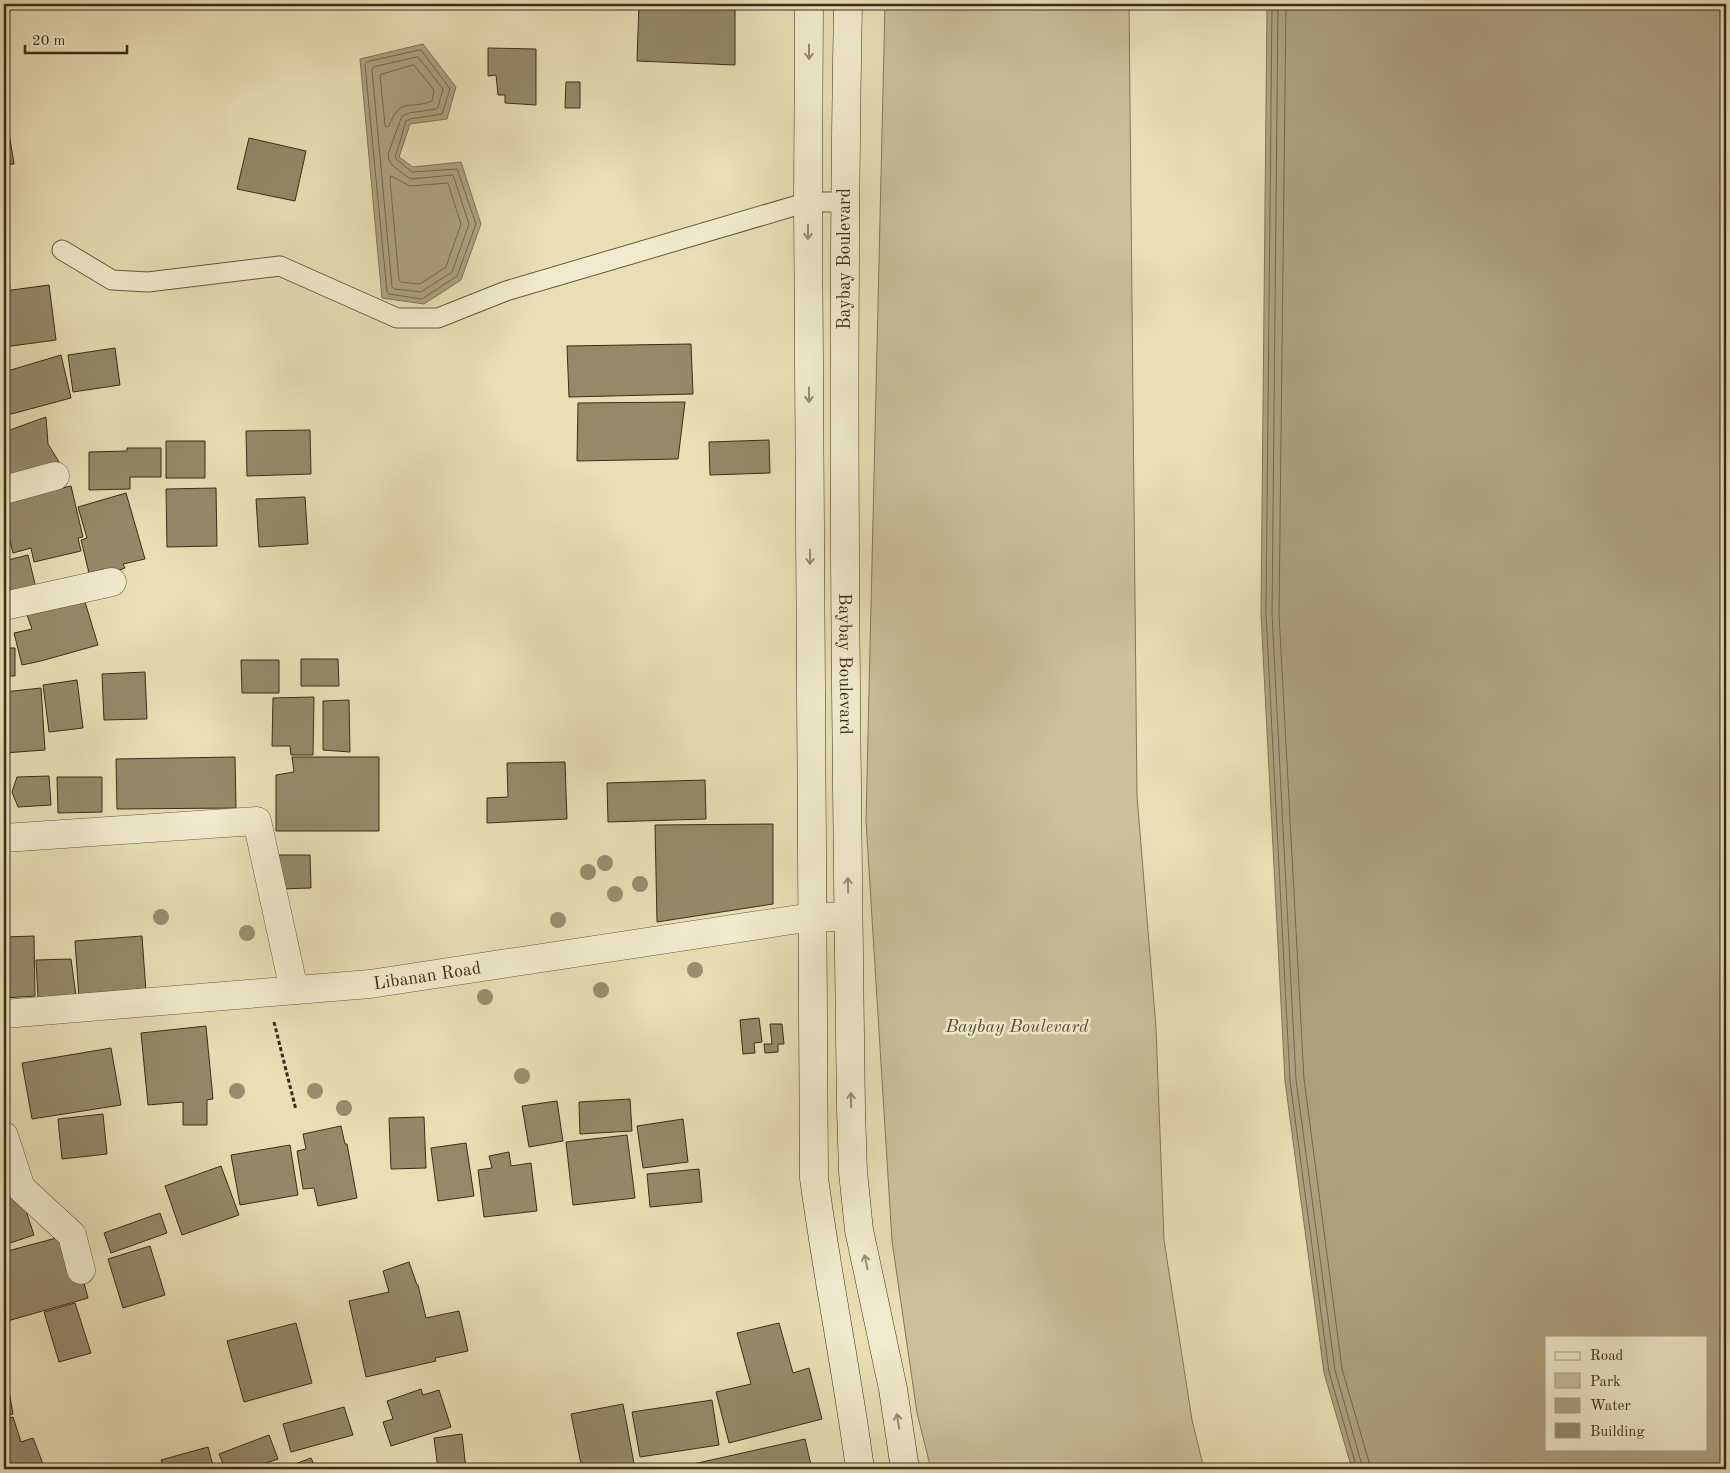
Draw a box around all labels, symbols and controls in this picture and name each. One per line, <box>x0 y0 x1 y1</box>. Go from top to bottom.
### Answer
scale bar <box>25 22 128 54</box>
text: 20 m <box>32 34 66 49</box>
one-way arrow <box>804 44 814 60</box>
street label: Baybay Boulevard <box>836 188 854 330</box>
one-way arrow <box>803 224 813 240</box>
one-way arrow <box>804 386 814 403</box>
one-way arrow <box>805 549 815 565</box>
street label: Baybay Boulevard <box>835 593 854 735</box>
one-way arrow <box>843 878 853 894</box>
street label: Libanan Road <box>372 959 482 993</box>
park label: Baybay Boulevard <box>945 1018 1089 1036</box>
one-way arrow <box>846 1093 856 1109</box>
one-way arrow <box>861 1254 870 1270</box>
legend <box>1545 1336 1708 1450</box>
text: Road <box>1590 1349 1624 1364</box>
text: Park <box>1590 1375 1621 1390</box>
text: Water <box>1590 1399 1631 1414</box>
one-way arrow <box>892 1413 902 1429</box>
text: Building <box>1590 1425 1645 1440</box>

